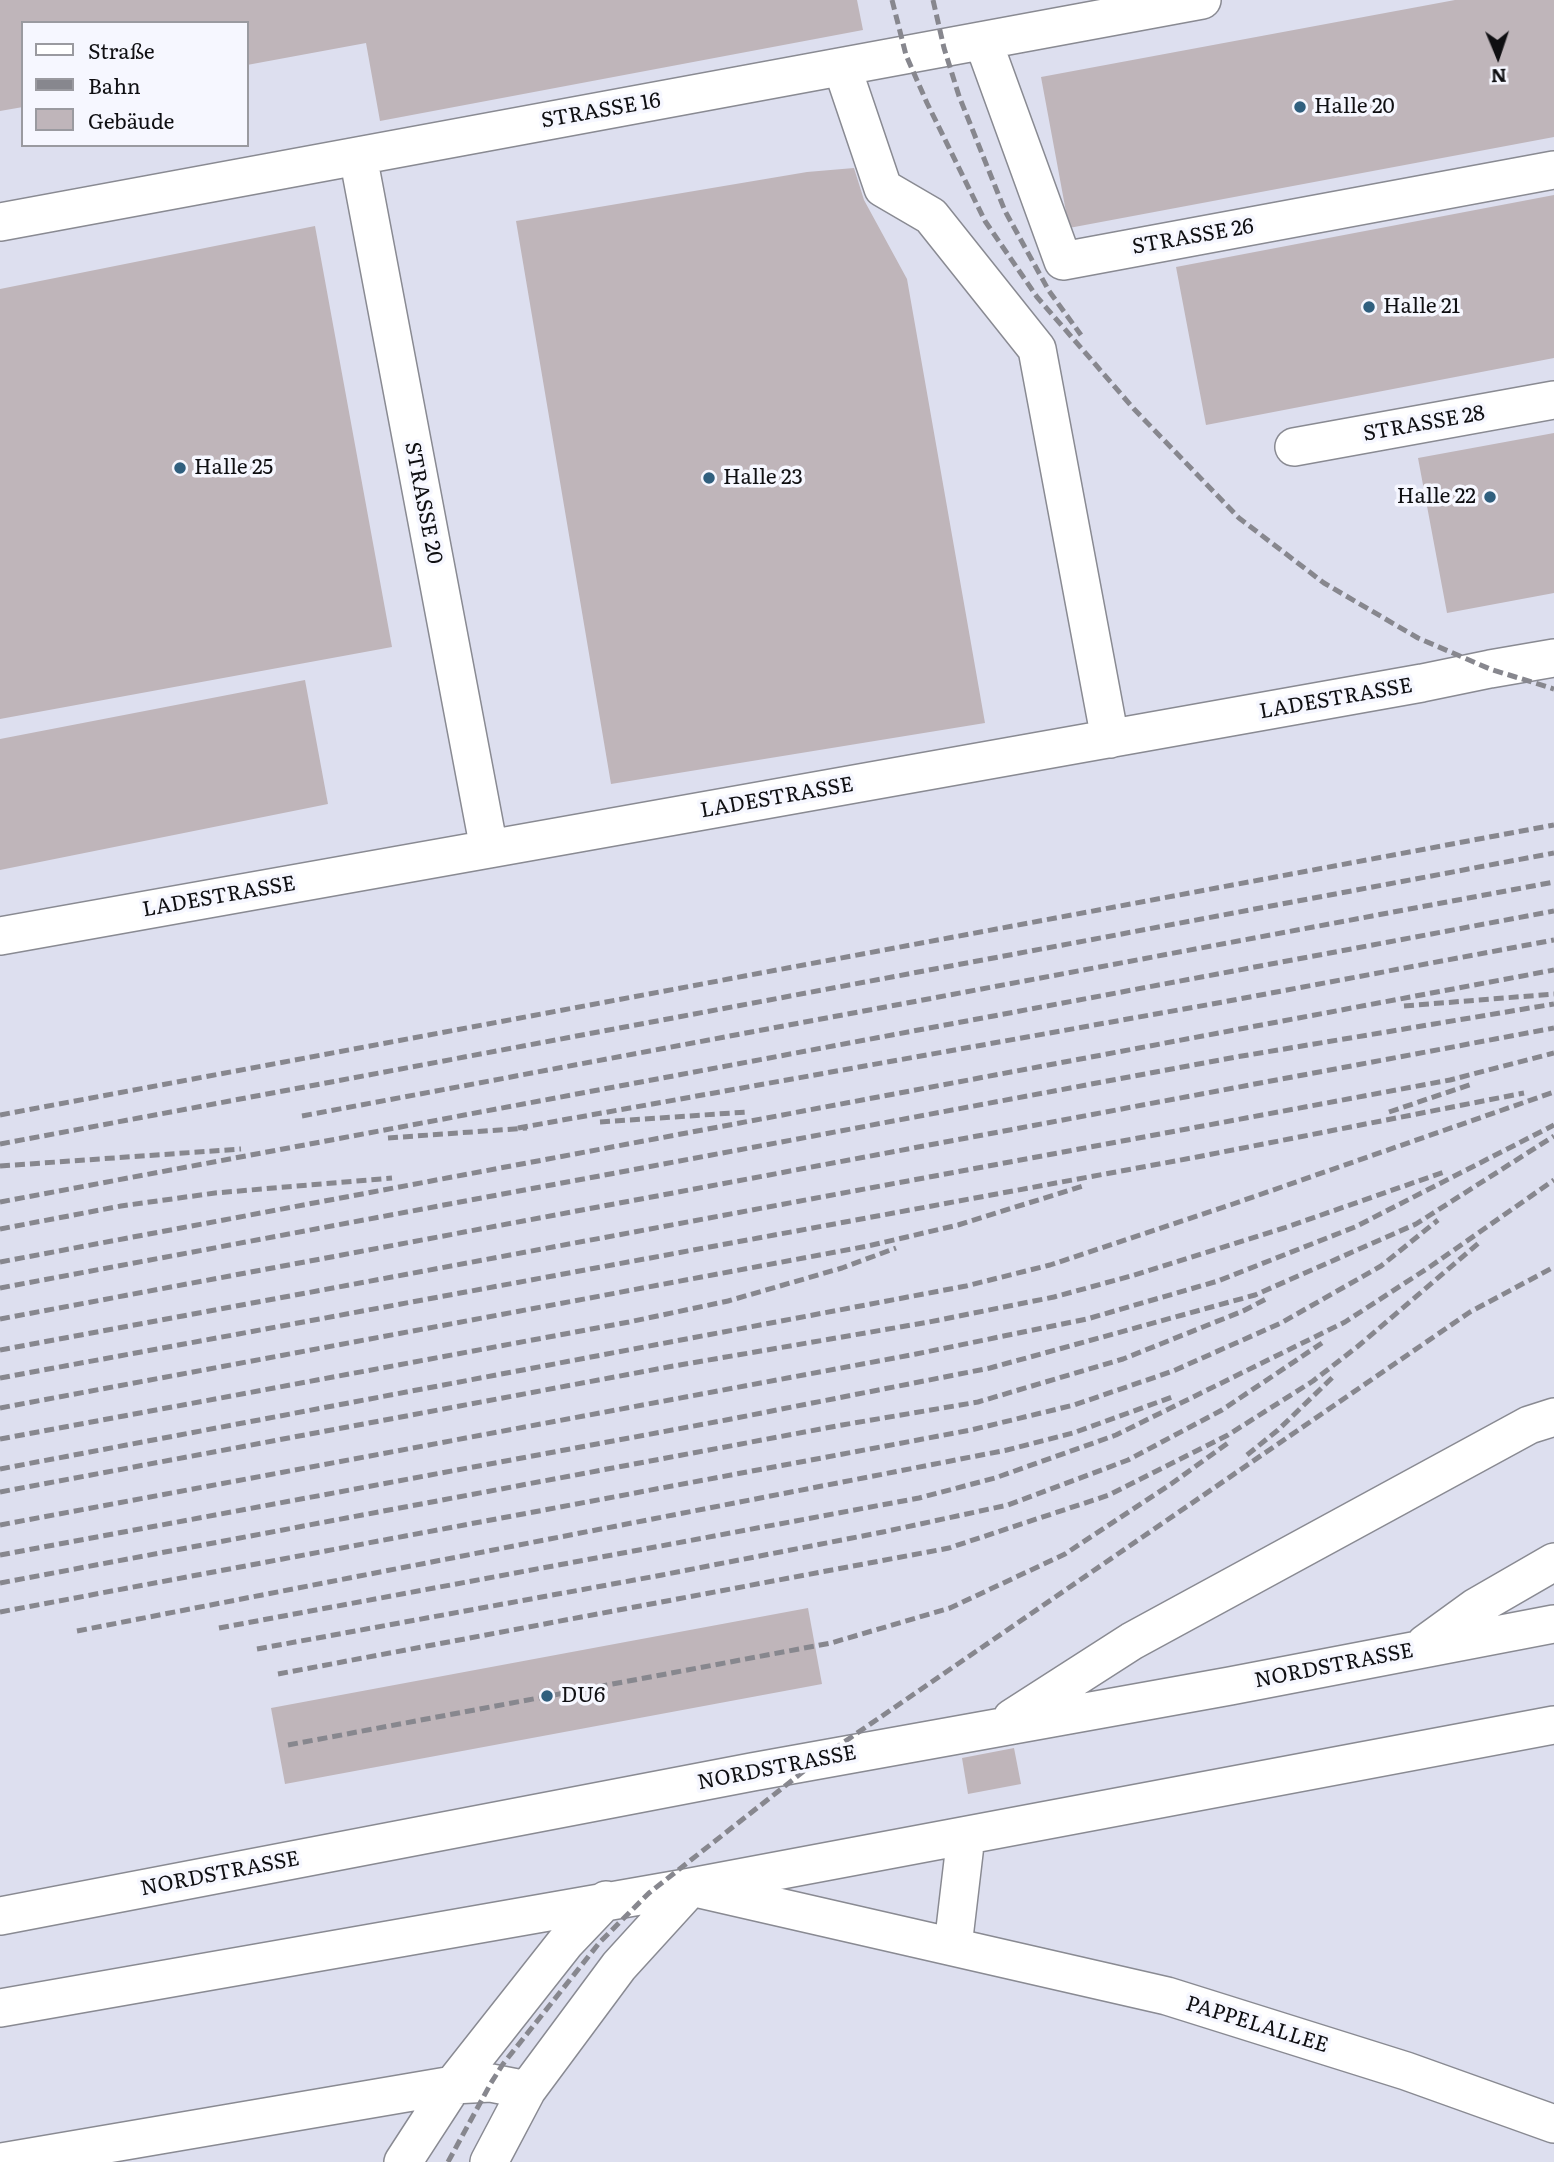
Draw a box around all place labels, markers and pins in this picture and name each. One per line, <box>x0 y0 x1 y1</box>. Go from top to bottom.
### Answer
place label: Halle 20 <box>1314 94 1395 120</box>
marker: Halle 20 <box>1292 99 1308 115</box>
place label: Halle 21 <box>1383 294 1460 320</box>
marker: Halle 21 <box>1361 299 1377 315</box>
place label: Halle 25 <box>194 455 273 481</box>
marker: Halle 25 <box>172 460 188 476</box>
place label: Halle 23 <box>723 465 803 491</box>
marker: Halle 23 <box>701 470 717 486</box>
place label: Halle 22 <box>1397 484 1476 510</box>
marker: Halle 22 <box>1482 489 1498 505</box>
place label: DU6 <box>561 1683 605 1709</box>
marker: DU6 <box>539 1688 555 1704</box>

